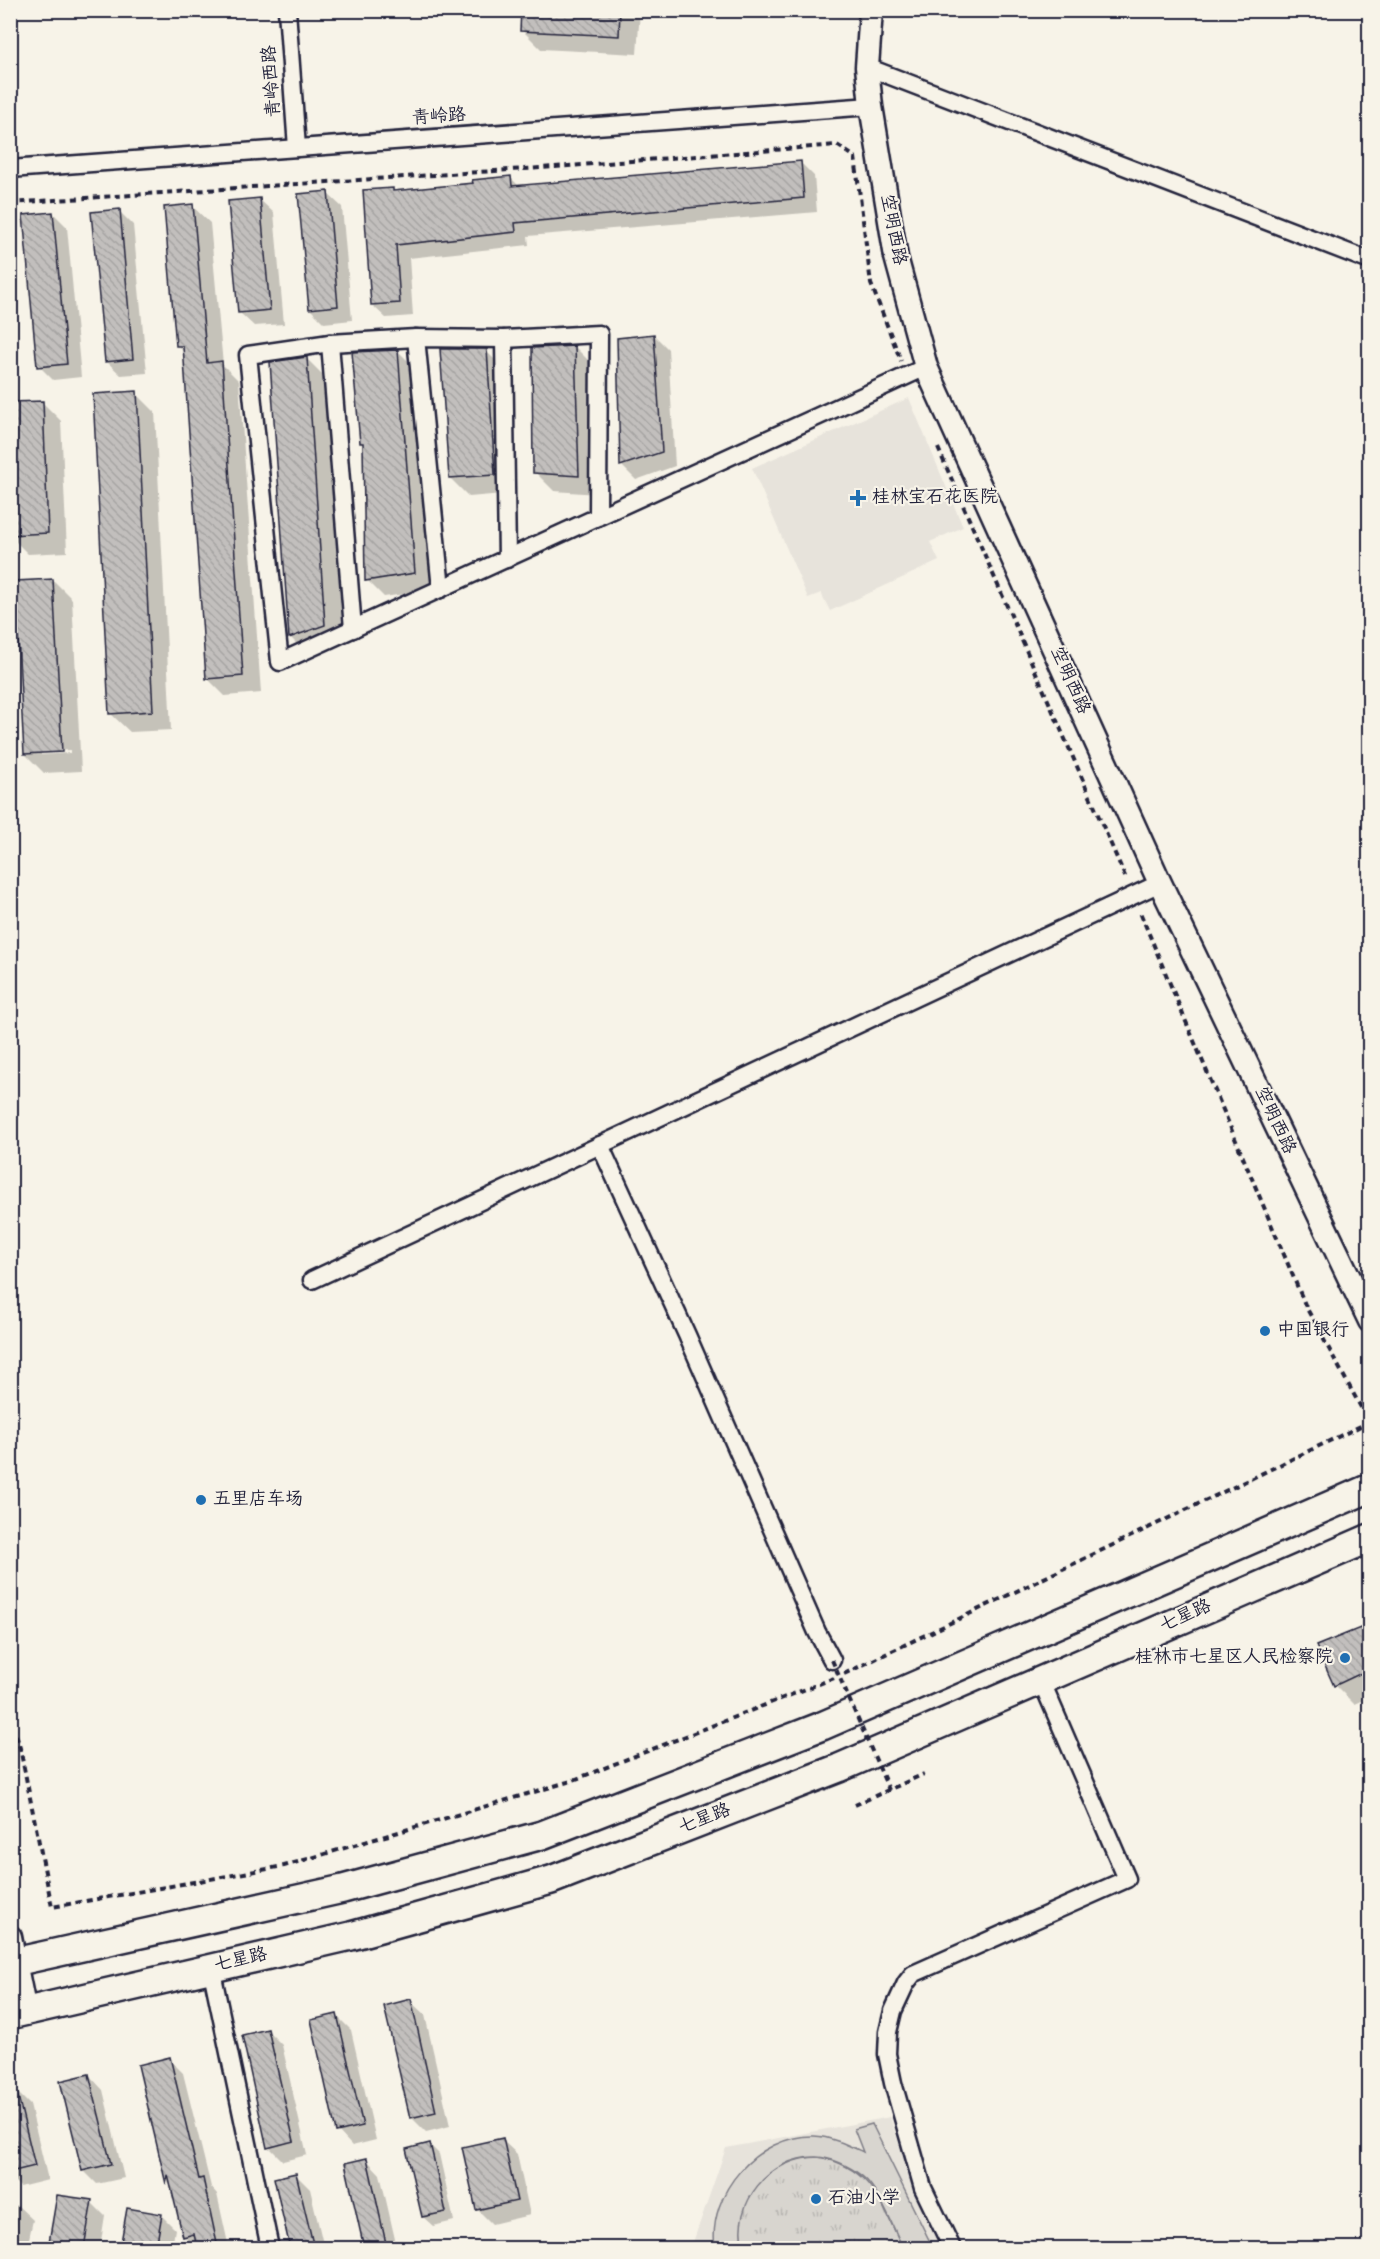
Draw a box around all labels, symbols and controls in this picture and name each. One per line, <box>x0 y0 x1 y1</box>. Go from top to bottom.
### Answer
street label: 青岭西路 <box>259 44 286 118</box>
street label: 青岭路 <box>411 105 467 130</box>
street label: 空明西路 <box>875 192 910 267</box>
place label: 桂林宝石花医院 <box>872 487 998 509</box>
marker: 桂林宝石花医院 <box>849 489 867 507</box>
street label: 空明西路 <box>1045 643 1094 718</box>
street label: 空明西路 <box>1249 1084 1300 1158</box>
place label: 中国银行 <box>1277 1320 1349 1342</box>
marker: 中国银行 <box>1258 1324 1272 1338</box>
place label: 五里店车场 <box>213 1489 303 1511</box>
marker: 五里店车场 <box>194 1493 208 1507</box>
street label: 七星路 <box>1157 1596 1215 1638</box>
place label: 桂林市七星区人民检察院 <box>1135 1647 1333 1669</box>
marker: 桂林市七星区人民检察院 <box>1338 1651 1352 1665</box>
street label: 七星路 <box>676 1800 734 1839</box>
street label: 七星路 <box>212 1944 270 1977</box>
place label: 石油小学 <box>828 2188 900 2210</box>
marker: 石油小学 <box>809 2192 823 2206</box>

